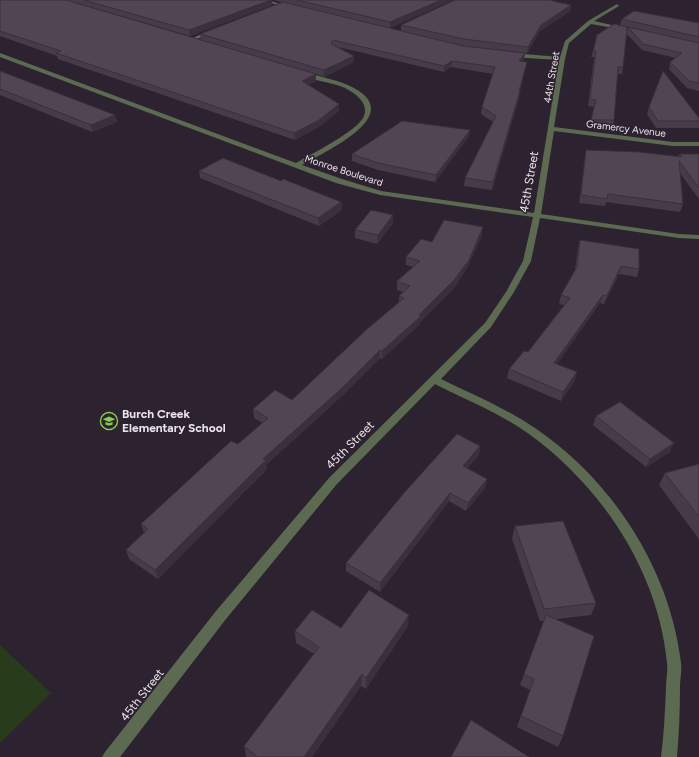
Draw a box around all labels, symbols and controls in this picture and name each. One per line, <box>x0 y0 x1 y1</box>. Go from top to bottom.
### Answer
street label: 44th Street <box>541 50 562 104</box>
street label: Gramercy Avenue <box>585 117 667 140</box>
street label: 45th Street <box>517 150 541 214</box>
street label: Monroe Boulevard <box>303 152 385 189</box>
place label: Burch Creek Elementary School <box>122 407 226 435</box>
school or university icon: Burch Creek Elementary School <box>99 411 119 431</box>
street label: 45th Street <box>323 418 377 472</box>
street label: 45th Street <box>117 666 167 724</box>

